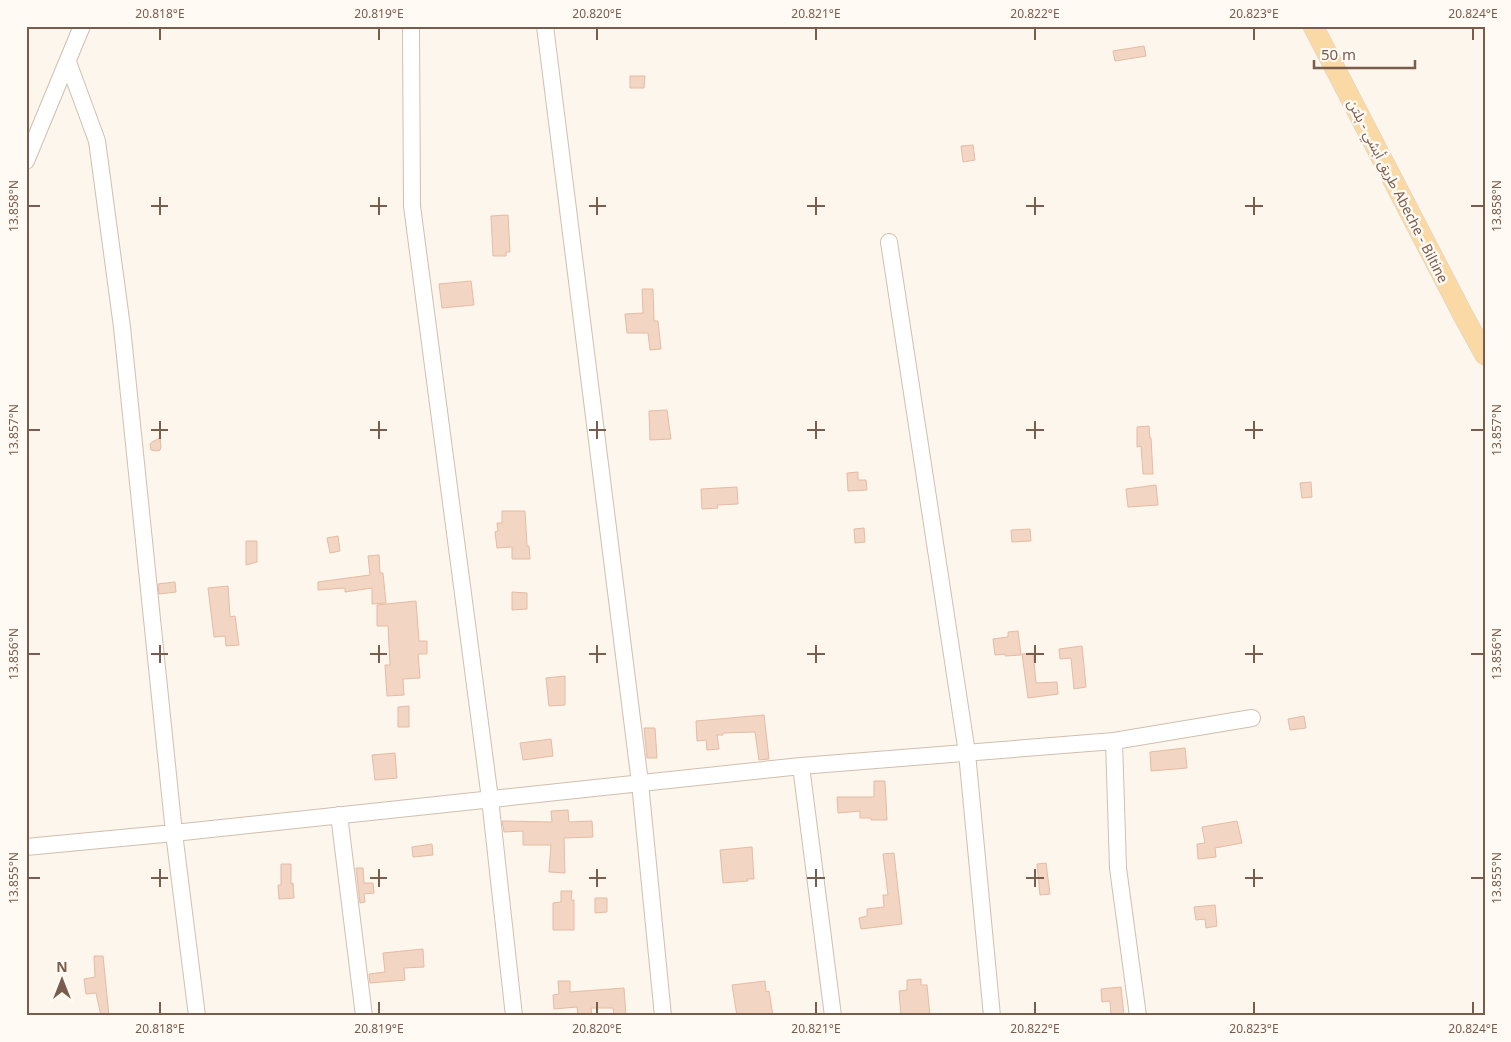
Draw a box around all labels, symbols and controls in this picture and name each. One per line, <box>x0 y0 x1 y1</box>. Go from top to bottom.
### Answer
text: 20.818°E <box>135 5 185 22</box>
text: 20.819°E <box>354 5 404 22</box>
text: 20.820°E <box>572 5 622 22</box>
text: 20.821°E <box>791 5 841 22</box>
text: 20.822°E <box>1010 5 1060 22</box>
text: 20.823°E <box>1229 5 1279 22</box>
text: 20.824°E <box>1448 5 1498 22</box>
scale bar <box>1314 38 1415 70</box>
text: 50 m <box>1321 44 1356 64</box>
street label: طريق أبشي - بلتن Abeche - Biltine <box>1342 96 1453 287</box>
text: 13.858°N <box>5 180 22 232</box>
text: 13.858°N <box>1488 180 1505 232</box>
text: 13.857°N <box>5 404 22 456</box>
text: 13.857°N <box>1488 404 1505 456</box>
text: 13.856°N <box>5 628 22 680</box>
text: 13.856°N <box>1488 628 1505 680</box>
text: 13.855°N <box>5 852 22 904</box>
text: 13.855°N <box>1488 852 1505 904</box>
north arrow <box>38 954 88 1004</box>
text: N <box>56 957 68 976</box>
text: 20.818°E <box>135 1020 185 1037</box>
text: 20.819°E <box>354 1020 404 1037</box>
text: 20.820°E <box>572 1020 622 1037</box>
text: 20.821°E <box>791 1020 841 1037</box>
text: 20.822°E <box>1010 1020 1060 1037</box>
text: 20.823°E <box>1229 1020 1279 1037</box>
text: 20.824°E <box>1448 1020 1498 1037</box>

